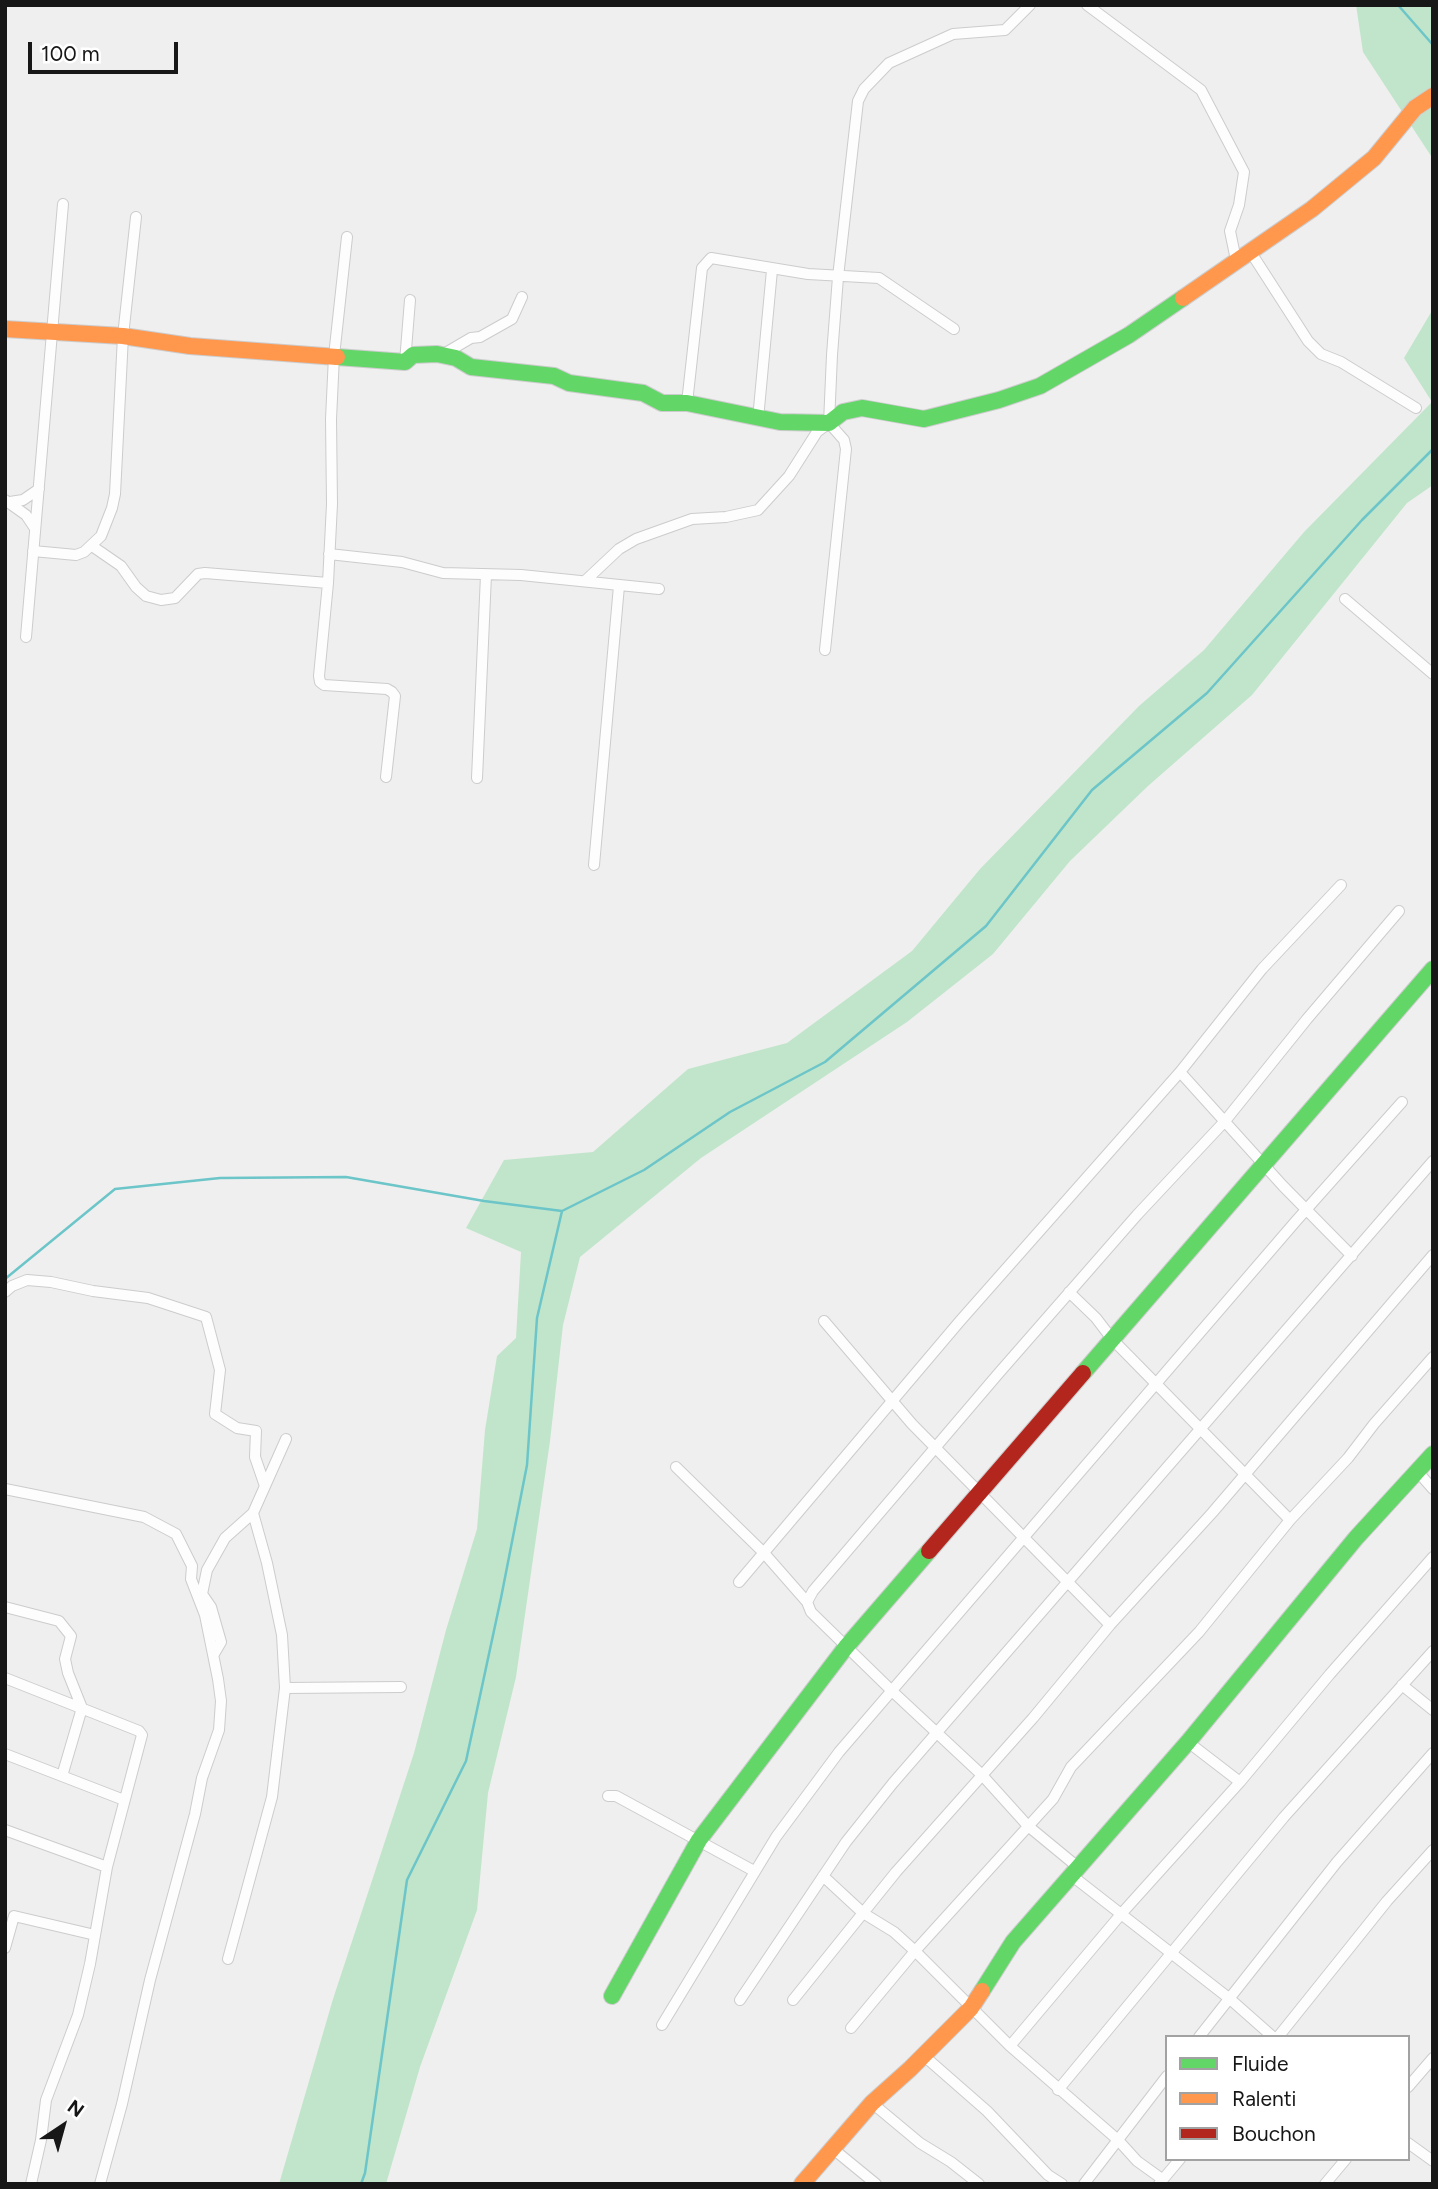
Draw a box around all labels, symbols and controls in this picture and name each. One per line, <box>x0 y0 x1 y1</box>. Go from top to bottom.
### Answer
scale bar <box>32 28 182 72</box>
text: 100 m <box>41 41 100 66</box>
legend <box>1165 2035 1410 2161</box>
text: Fluide <box>1232 2051 1288 2076</box>
text: Ralenti <box>1232 2086 1296 2111</box>
north arrow <box>28 2091 98 2161</box>
text: N <box>63 2095 88 2122</box>
text: Bouchon <box>1232 2121 1316 2146</box>

